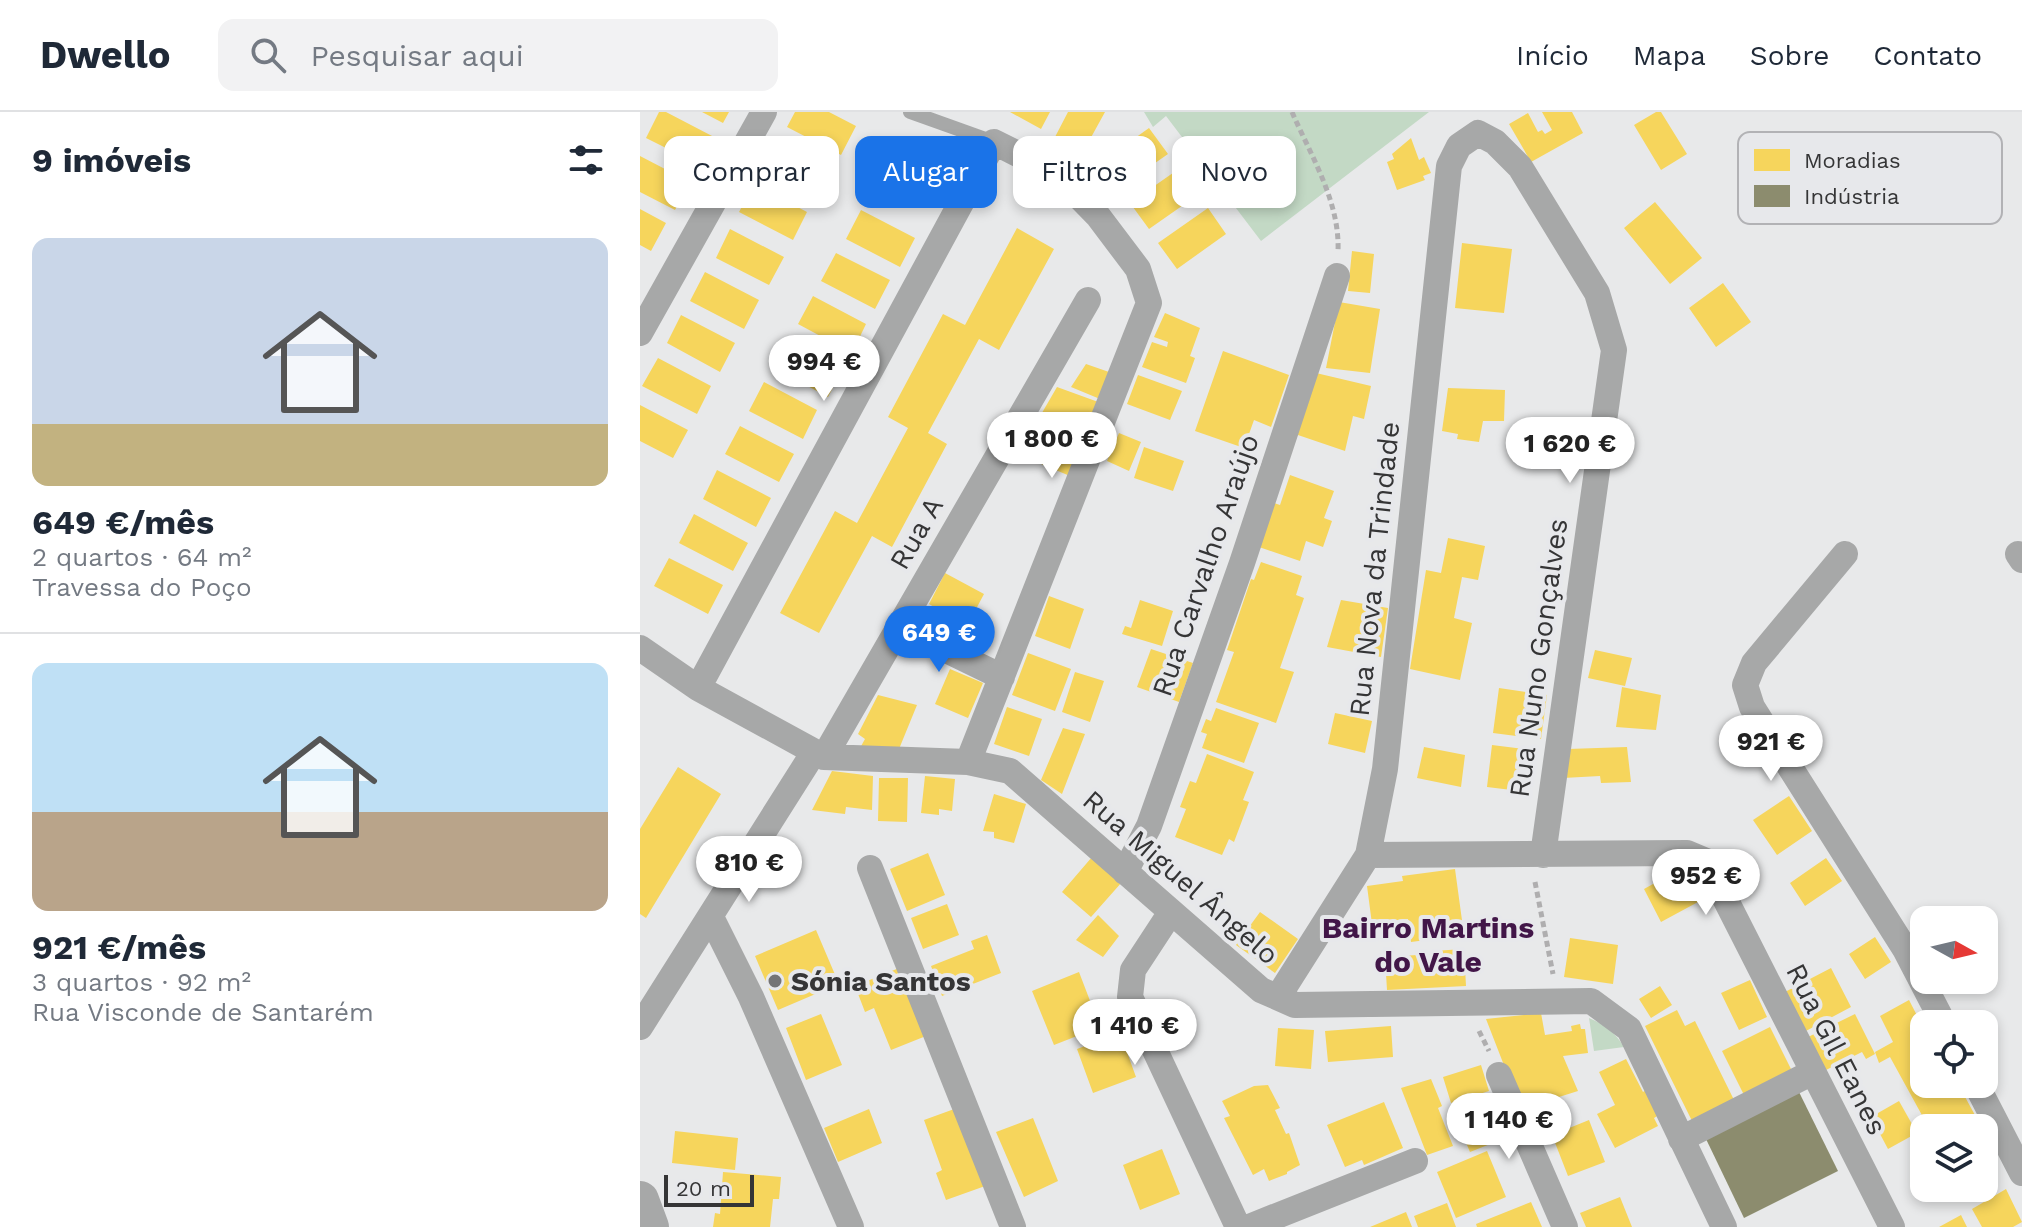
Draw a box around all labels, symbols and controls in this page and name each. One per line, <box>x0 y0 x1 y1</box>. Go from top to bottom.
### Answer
search box <box>218 19 778 91</box>
text: Dwello <box>40 33 170 77</box>
icon: search <box>246 33 290 77</box>
text: Pesquisar aqui <box>310 38 524 73</box>
text: Início <box>1516 39 1589 72</box>
text: Mapa <box>1633 39 1706 72</box>
text: Sobre <box>1750 39 1829 72</box>
text: Contato <box>1873 39 1982 72</box>
legend <box>1738 132 2002 224</box>
chip: Comprar <box>664 136 839 208</box>
chip: Alugar <box>855 136 997 208</box>
chip: Filtros <box>1013 136 1156 208</box>
chip: Novo <box>1172 136 1296 208</box>
icon: filters <box>564 138 608 182</box>
text: 9 imóveis <box>32 140 191 180</box>
text: Moradias <box>1804 148 1901 173</box>
text: Indústria <box>1804 184 1899 209</box>
icon: home <box>248 290 392 434</box>
pin: 994 € <box>768 335 880 403</box>
text: 994 € <box>787 346 861 376</box>
pin: 1 800 € <box>978 412 1126 480</box>
pin: 1 620 € <box>1496 417 1644 485</box>
street label: Rua Nova da Trindade <box>1343 420 1406 718</box>
text: 1 800 € <box>1005 423 1099 453</box>
text: 1 620 € <box>1524 428 1616 458</box>
street label: Rua Carvalho Araújo <box>1145 430 1266 700</box>
street label: Rua A <box>883 491 950 575</box>
text: 649 €/mês <box>32 502 214 542</box>
street label: Rua Nuno Gonçalves <box>1503 517 1574 800</box>
text: 2 quartos · 64 m² <box>32 542 252 572</box>
text: Travessa do Poço <box>32 572 252 602</box>
pin: 649 € <box>883 606 995 674</box>
text: 649 € <box>902 617 976 647</box>
icon: home <box>248 715 392 859</box>
pin: 921 € <box>1715 715 1827 783</box>
text: 921 € <box>1737 726 1805 756</box>
street label: Rua Miguel Ângelo <box>1076 783 1285 971</box>
pin: 810 € <box>693 836 805 904</box>
text: 810 € <box>714 847 784 877</box>
pin: 952 € <box>1650 849 1762 917</box>
text: 952 € <box>1670 860 1742 890</box>
north arrow <box>1910 906 1998 994</box>
map controls <box>1910 906 1998 1202</box>
district label: Bairro Martins do Vale <box>1322 910 1534 979</box>
text: 921 €/mês <box>32 927 206 967</box>
street label: Rua GIl Eanes <box>1779 958 1894 1140</box>
place label: Sónia Santos <box>791 965 971 998</box>
text: 3 quartos · 92 m² <box>32 967 251 997</box>
marker: Sónia Santos <box>766 972 784 990</box>
text: Rua Visconde de Santarém <box>32 997 374 1027</box>
pin: 1 410 € <box>1061 999 1209 1067</box>
text: 1 410 € <box>1091 1010 1179 1040</box>
button: locate <box>1910 1010 1998 1098</box>
pin: 1 140 € <box>1435 1093 1583 1161</box>
text: 1 140 € <box>1465 1104 1553 1134</box>
button: layers <box>1910 1114 1998 1202</box>
scale bar <box>664 1171 754 1207</box>
text: 20 m <box>676 1176 731 1201</box>

